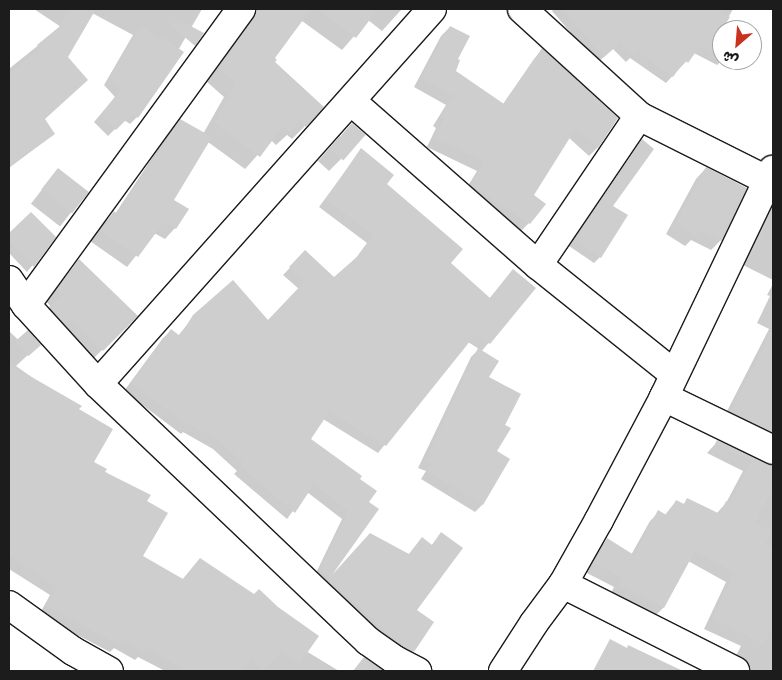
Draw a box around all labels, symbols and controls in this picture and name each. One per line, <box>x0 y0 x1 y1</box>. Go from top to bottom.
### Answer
north arrow <box>712 20 762 70</box>
text: ش <box>720 46 742 69</box>

